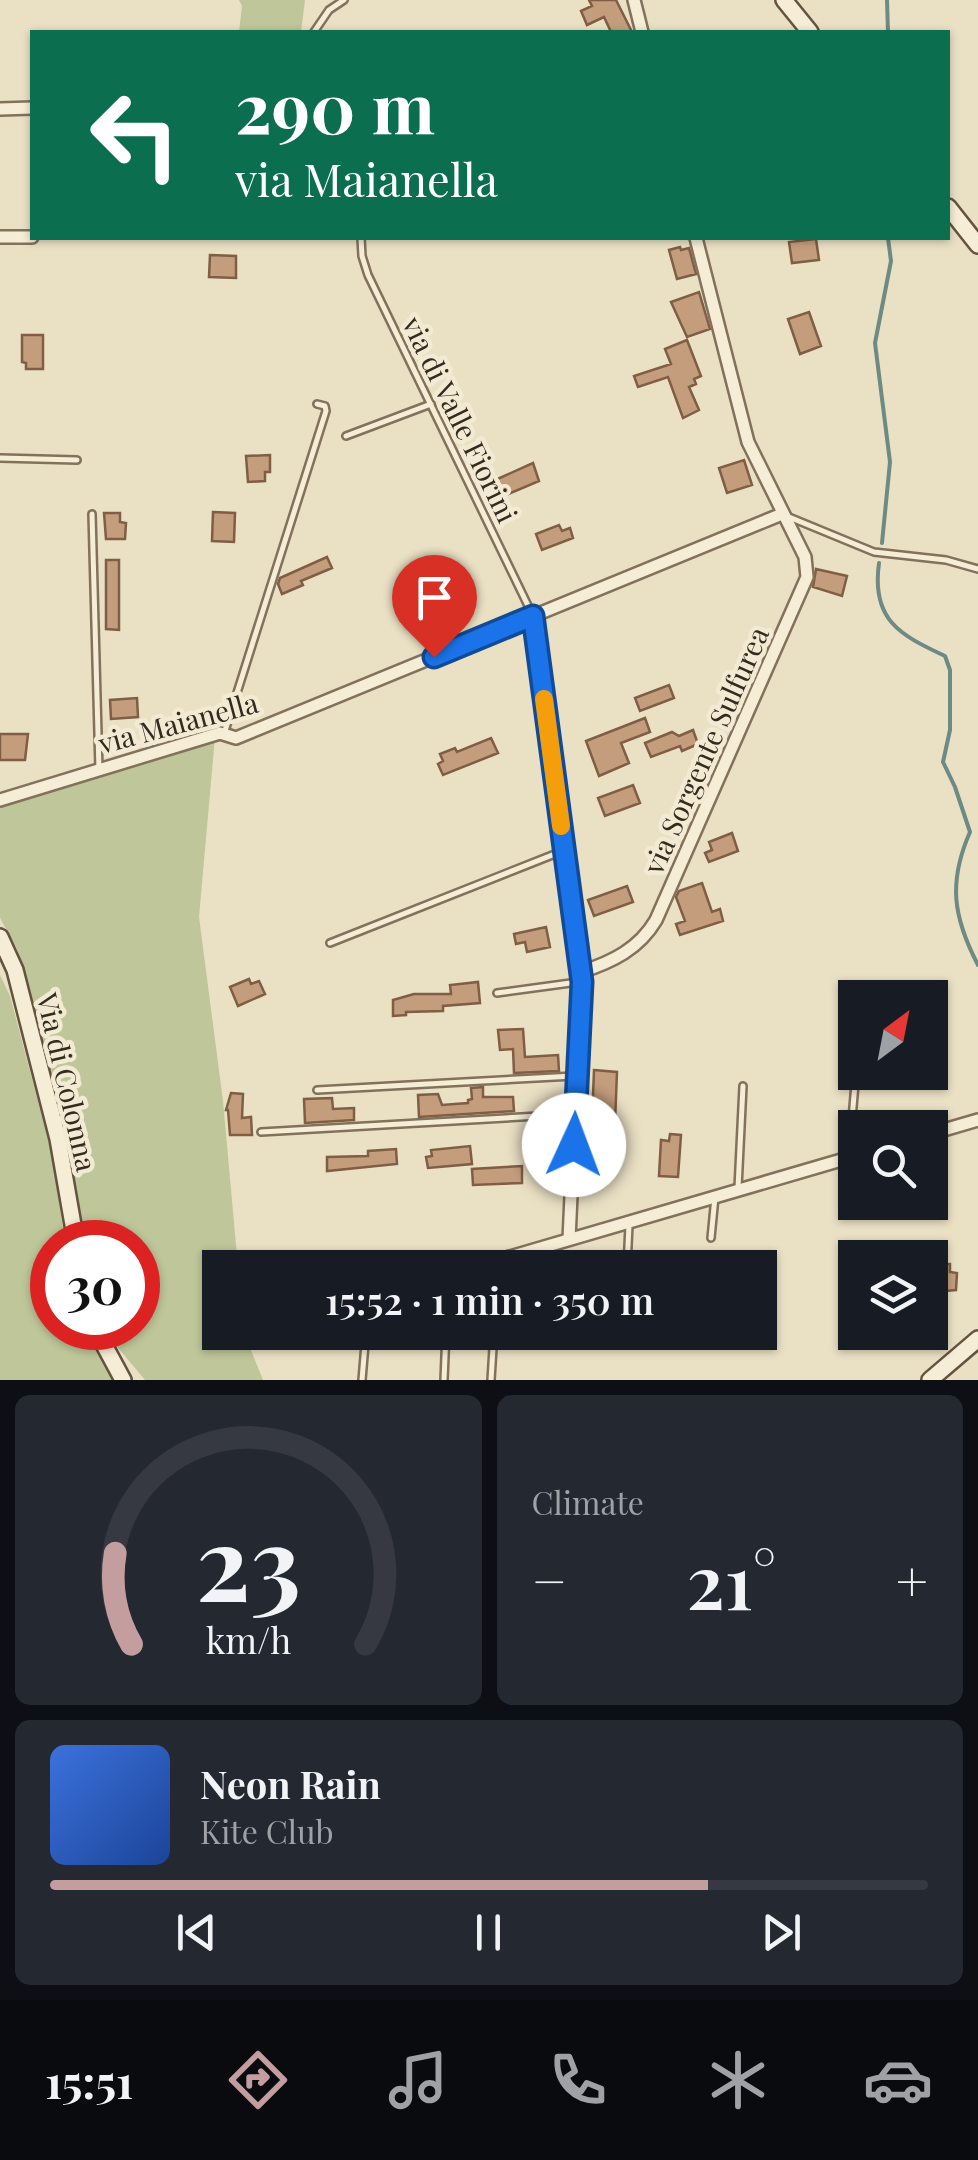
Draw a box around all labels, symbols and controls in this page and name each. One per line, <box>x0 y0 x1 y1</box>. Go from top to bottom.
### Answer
text: 290 m <box>235 58 435 152</box>
icon: left <box>70 70 200 200</box>
text: via Maianella <box>235 148 498 208</box>
street label: via di Valle Fiorini <box>395 309 527 528</box>
pin <box>392 555 477 658</box>
icon: arrive <box>407 570 462 625</box>
street label: via Sorgente Sulfurea <box>633 621 776 880</box>
street label: via Maianella <box>93 683 262 761</box>
north arrow <box>838 980 948 1090</box>
map controls <box>838 980 948 1350</box>
street label: Via di Colonna <box>29 988 106 1175</box>
position arrow <box>522 1093 626 1197</box>
button: search <box>838 1110 948 1220</box>
speed limit sign: 30 <box>30 1220 160 1350</box>
button: layers <box>838 1240 948 1350</box>
text: 15:52 · 1 min · 350 m <box>325 1274 654 1325</box>
text: Climate <box>532 1480 644 1523</box>
text: 23 <box>196 1489 301 1628</box>
text: 21° <box>686 1529 776 1629</box>
text: − <box>532 1542 567 1616</box>
text: + <box>896 1542 928 1616</box>
text: km/h <box>205 1615 291 1663</box>
text: Neon Rain <box>200 1758 381 1809</box>
text: Kite Club <box>200 1809 334 1852</box>
icon: previous <box>169 1905 224 1960</box>
icon: pause <box>461 1905 516 1960</box>
icon: next <box>754 1905 809 1960</box>
icon: directions <box>223 2045 293 2115</box>
icon: music <box>383 2045 453 2115</box>
icon: phone <box>543 2045 613 2115</box>
icon: climate <box>703 2045 773 2115</box>
icon: car <box>863 2045 933 2115</box>
text: 15:51 <box>45 2050 133 2110</box>

